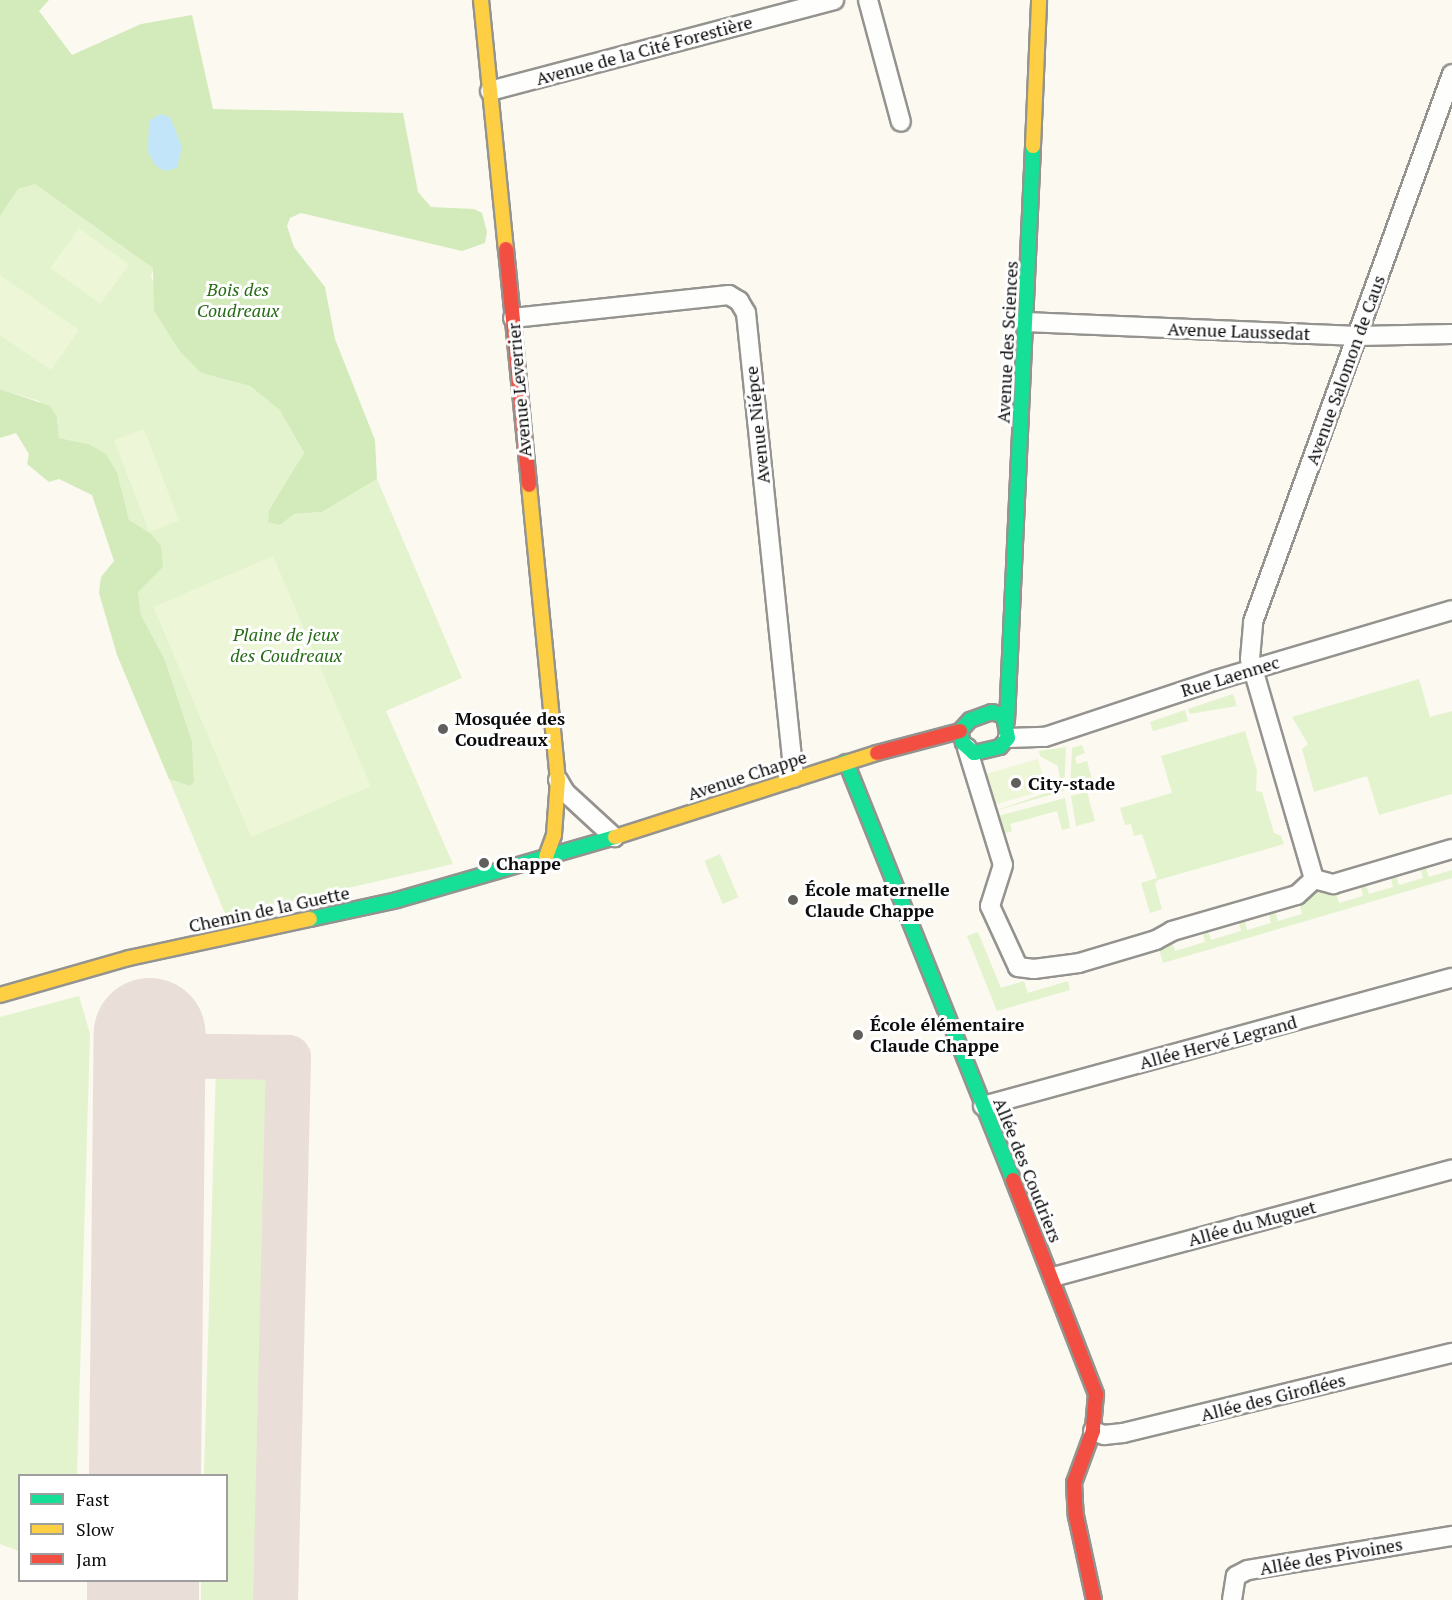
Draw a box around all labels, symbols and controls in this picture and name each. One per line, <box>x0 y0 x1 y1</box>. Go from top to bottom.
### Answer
street label: Avenue de la Cité Forestière <box>533 11 755 89</box>
street label: Avenue des Sciences <box>992 260 1022 424</box>
street label: Avenue Salomon de Caus <box>1301 272 1389 468</box>
park label: Bois des Coudreaux <box>197 279 279 322</box>
street label: Avenue Laussedat <box>1167 318 1311 344</box>
street label: Avenue Leverrier <box>502 322 536 458</box>
street label: Avenue Niépce <box>740 365 774 485</box>
park label: Plaine de jeux des Coudreaux <box>230 624 342 666</box>
street label: Rue Laennec <box>1178 651 1282 701</box>
place label: Mosquée des Coudreaux <box>455 708 565 750</box>
marker: Mosquée des Coudreaux <box>436 722 450 736</box>
street label: Avenue Chappe <box>685 746 809 804</box>
place label: City-stade <box>1028 772 1115 794</box>
marker: City-stade <box>1009 776 1023 790</box>
place label: Chappe <box>496 852 561 874</box>
marker: Chappe <box>477 856 491 870</box>
place label: École maternelle Claude Chappe <box>805 879 950 922</box>
street label: Chemin de la Guette <box>187 881 351 937</box>
marker: École maternelle Claude Chappe <box>786 893 800 907</box>
street label: Allée Hervé Legrand <box>1137 1011 1299 1073</box>
place label: École élémentaire Claude Chappe <box>870 1014 1024 1056</box>
marker: École élémentaire Claude Chappe <box>851 1028 865 1042</box>
street label: Allée des Coudriers <box>989 1094 1067 1246</box>
street label: Allée du Muguet <box>1186 1196 1318 1250</box>
street label: Allée des Giroflées <box>1198 1369 1348 1425</box>
legend <box>18 1474 228 1582</box>
text: Fast <box>76 1487 109 1511</box>
text: Slow <box>76 1517 114 1541</box>
street label: Allée des Pivoines <box>1258 1533 1404 1579</box>
text: Jam <box>76 1547 107 1571</box>

